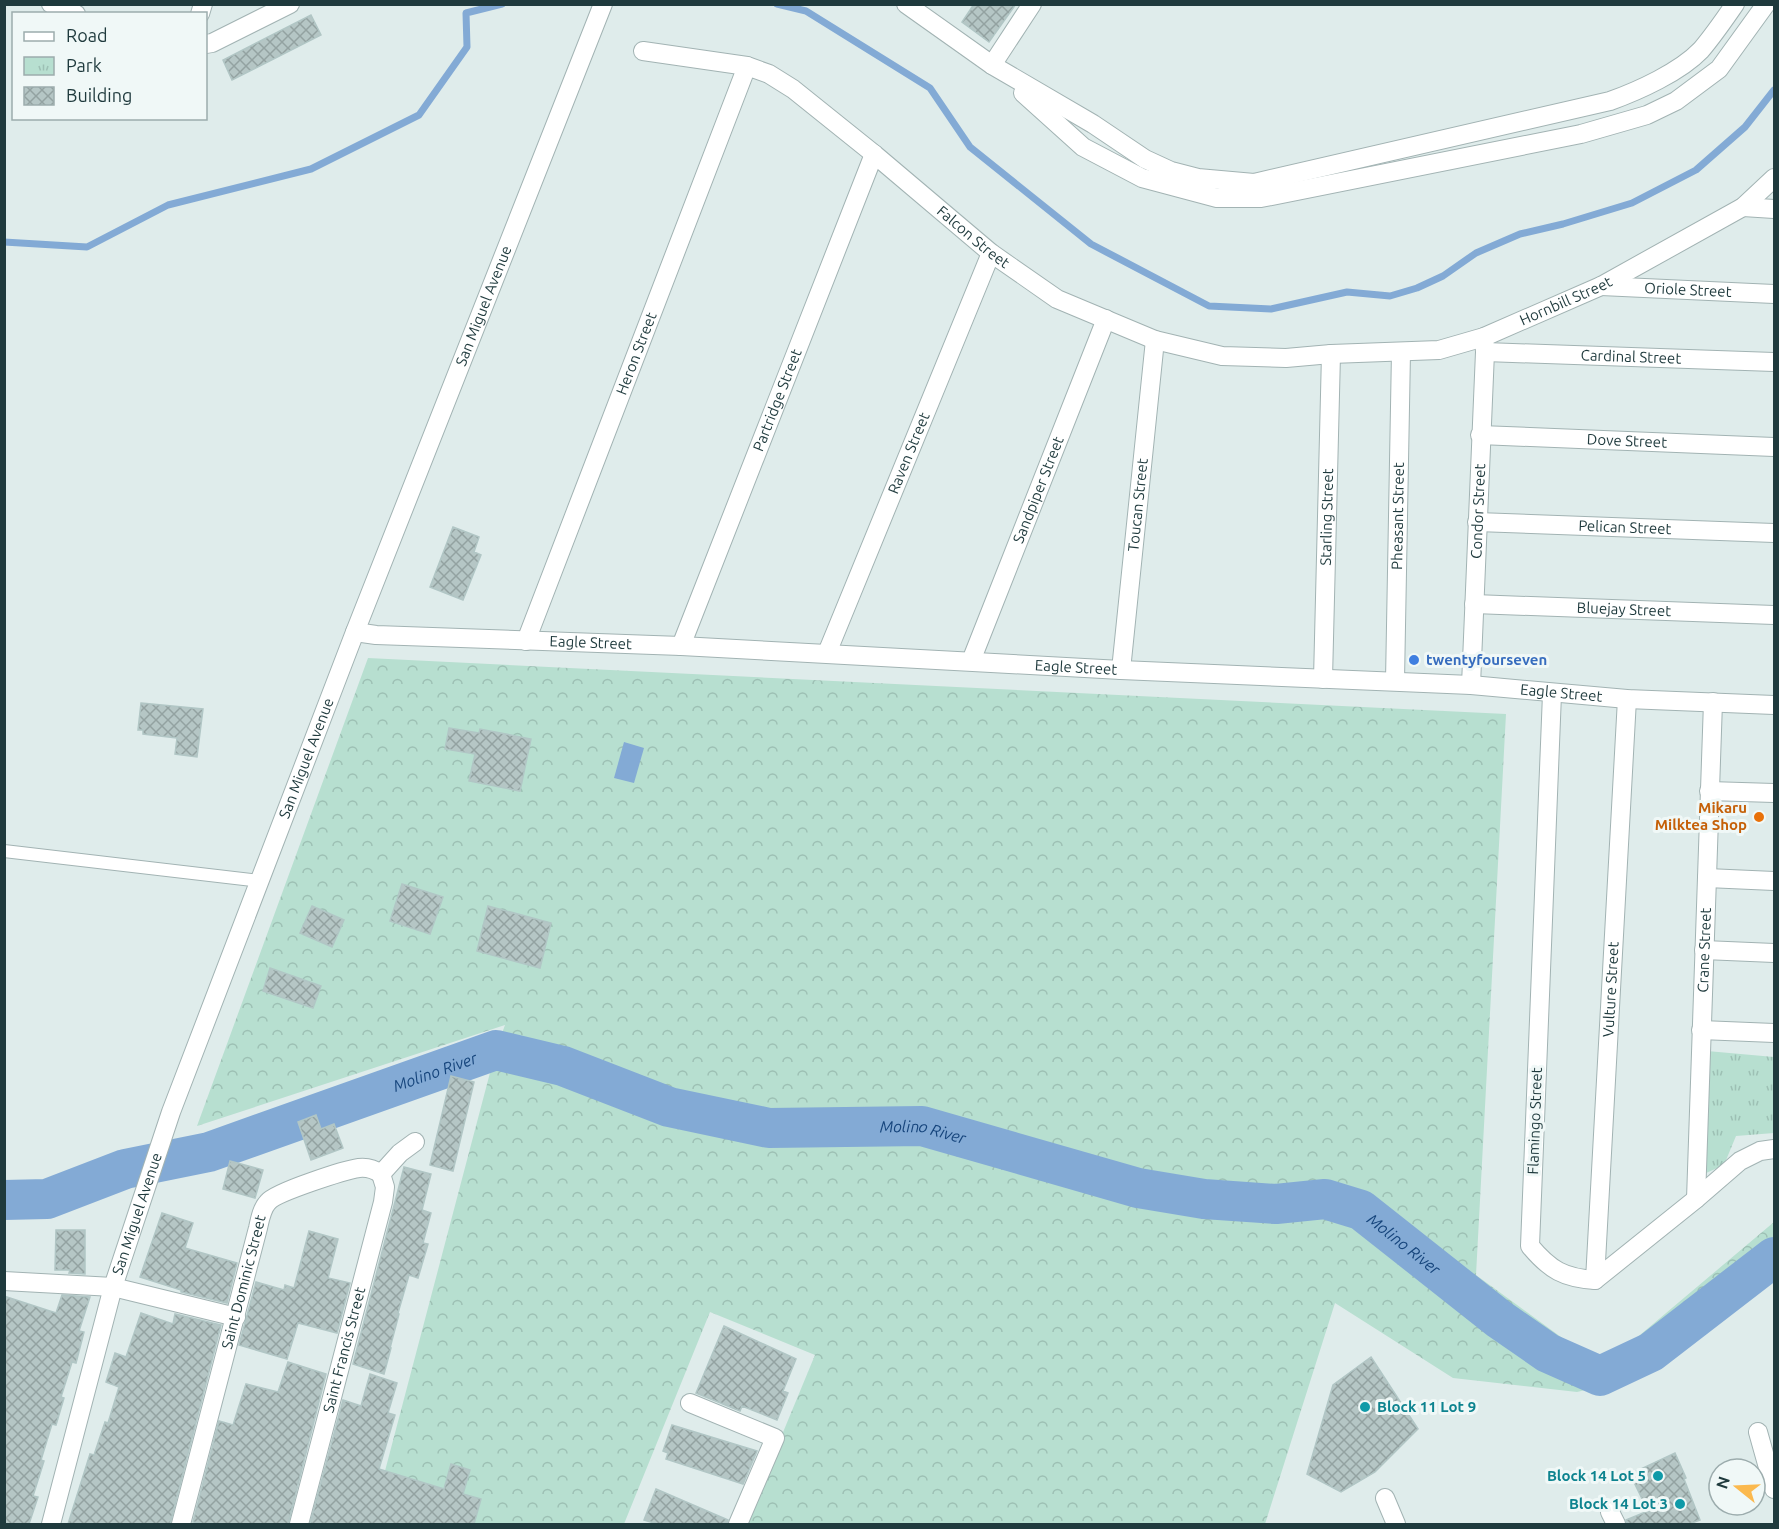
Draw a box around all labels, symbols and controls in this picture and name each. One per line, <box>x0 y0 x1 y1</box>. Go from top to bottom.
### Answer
legend <box>12 12 207 120</box>
text: Road <box>66 25 108 45</box>
text: Park <box>66 55 102 75</box>
text: Building <box>66 85 132 105</box>
street label: Falcon Street <box>934 202 1013 271</box>
street label: San Miguel Avenue <box>452 243 515 368</box>
street label: Hornbill Street <box>1517 273 1615 328</box>
street label: Oriole Street <box>1644 279 1732 300</box>
street label: Heron Street <box>612 310 660 397</box>
street label: Partridge Street <box>749 346 805 454</box>
street label: Cardinal Street <box>1580 346 1682 367</box>
street label: Raven Street <box>884 410 933 496</box>
street label: Dove Street <box>1586 430 1667 451</box>
street label: Sandpiper Street <box>1009 434 1067 546</box>
street label: Toucan Street <box>1124 457 1151 552</box>
street label: Pheasant Street <box>1388 462 1407 570</box>
street label: Condor Street <box>1467 463 1488 559</box>
street label: Starling Street <box>1317 468 1336 566</box>
street label: Pelican Street <box>1578 517 1672 537</box>
street label: Bluejay Street <box>1576 599 1671 619</box>
street label: Eagle Street <box>549 632 632 652</box>
place label: twentyfourseven <box>1426 651 1547 668</box>
marker: twentyfourseven <box>1407 653 1421 667</box>
street label: Eagle Street <box>1034 656 1118 678</box>
street label: Eagle Street <box>1520 680 1603 705</box>
street label: San Miguel Avenue <box>275 696 337 821</box>
place label: Mikaru Milktea Shop <box>1655 799 1747 833</box>
marker: Mikaru Milktea Shop <box>1752 810 1766 824</box>
street label: Crane Street <box>1694 907 1714 993</box>
street label: Vulture Street <box>1599 941 1622 1038</box>
water label: Molino River <box>391 1048 480 1095</box>
street label: Flamingo Street <box>1524 1067 1545 1175</box>
water label: Molino River <box>879 1117 969 1147</box>
street label: San Miguel Avenue <box>109 1150 165 1277</box>
water label: Molino River <box>1364 1210 1445 1279</box>
street label: Saint Dominic Street <box>218 1213 269 1351</box>
street label: Saint Francis Street <box>319 1285 369 1414</box>
place label: Block 11 Lot 9 <box>1377 1398 1476 1415</box>
marker: Block 11 Lot 9 <box>1358 1400 1372 1414</box>
north arrow <box>1707 1457 1767 1517</box>
place label: Block 14 Lot 5 <box>1547 1467 1646 1484</box>
marker: Block 14 Lot 5 <box>1651 1469 1665 1483</box>
text: N <box>1712 1474 1733 1491</box>
place label: Block 14 Lot 3 <box>1569 1495 1668 1512</box>
marker: Block 14 Lot 3 <box>1673 1497 1687 1511</box>

